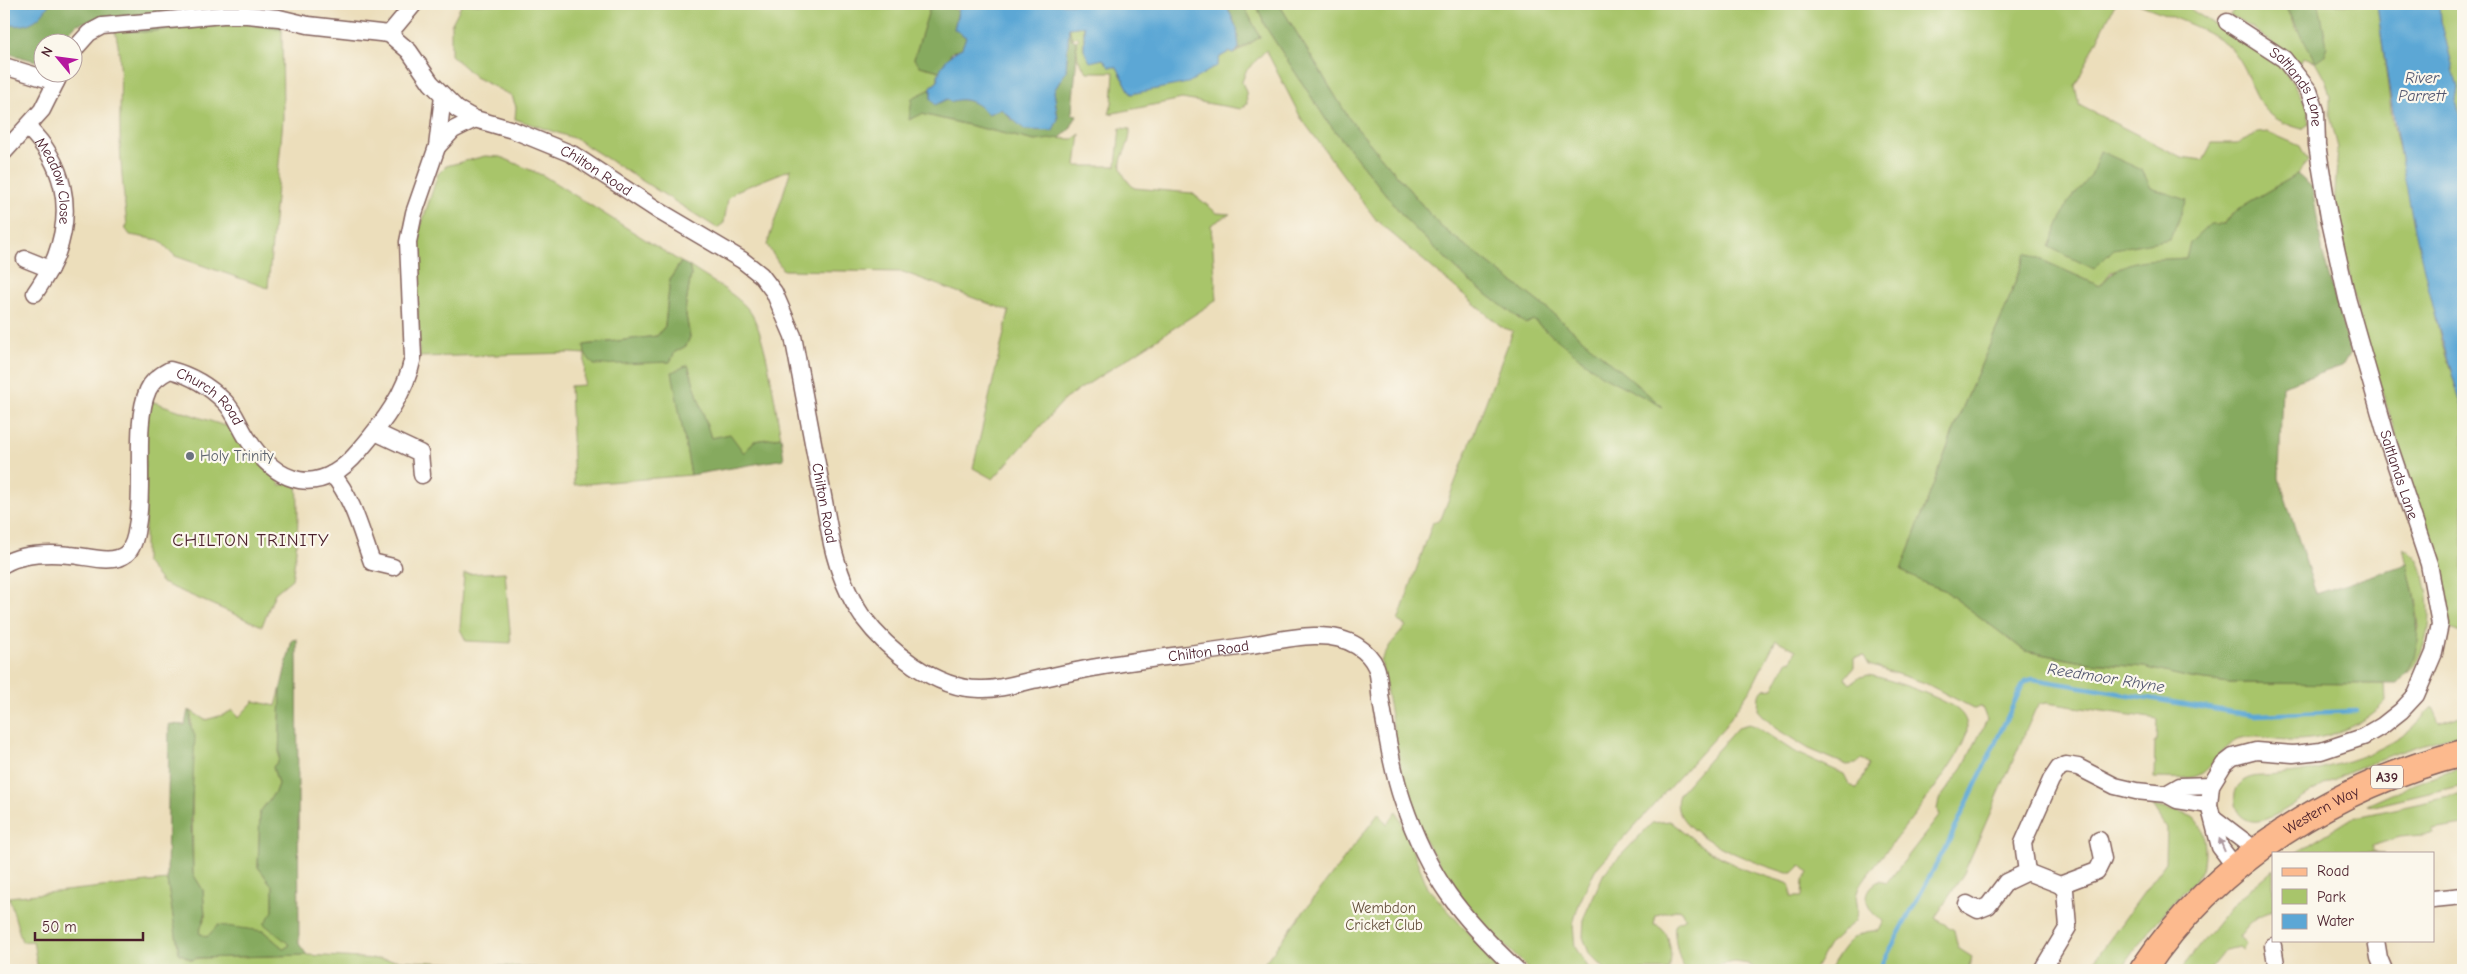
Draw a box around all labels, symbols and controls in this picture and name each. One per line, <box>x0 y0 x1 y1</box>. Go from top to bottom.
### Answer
north arrow <box>32 32 82 82</box>
street label: Saltlands Lane <box>2266 43 2325 127</box>
text: N <box>37 44 57 60</box>
water label: River Parrett <box>2398 69 2447 105</box>
street label: Meadow Close <box>31 134 74 226</box>
street label: Chilton Road <box>558 141 635 200</box>
street label: Church Road <box>174 364 247 428</box>
street label: Saltlands Lane <box>2376 428 2422 522</box>
place label: Holy Trinity <box>200 447 274 465</box>
marker: Holy Trinity <box>184 450 196 462</box>
street label: Chilton Road <box>808 462 841 545</box>
district label: CHILTON TRINITY <box>172 530 330 551</box>
street label: Chilton Road <box>1167 636 1250 666</box>
water label: Reedmoor Rhyne <box>2046 660 2166 696</box>
road number: A39 <box>2371 766 2403 789</box>
street label: Western Way <box>2281 782 2362 838</box>
one-way arrow <box>2217 838 2225 852</box>
legend <box>2272 852 2434 942</box>
text: Road <box>2317 862 2349 880</box>
text: Park <box>2317 888 2346 906</box>
park label: Wembdon Cricket Club <box>1345 899 1423 934</box>
scale bar <box>35 909 142 941</box>
text: Water <box>2317 912 2354 930</box>
text: 50 m <box>42 918 77 936</box>

